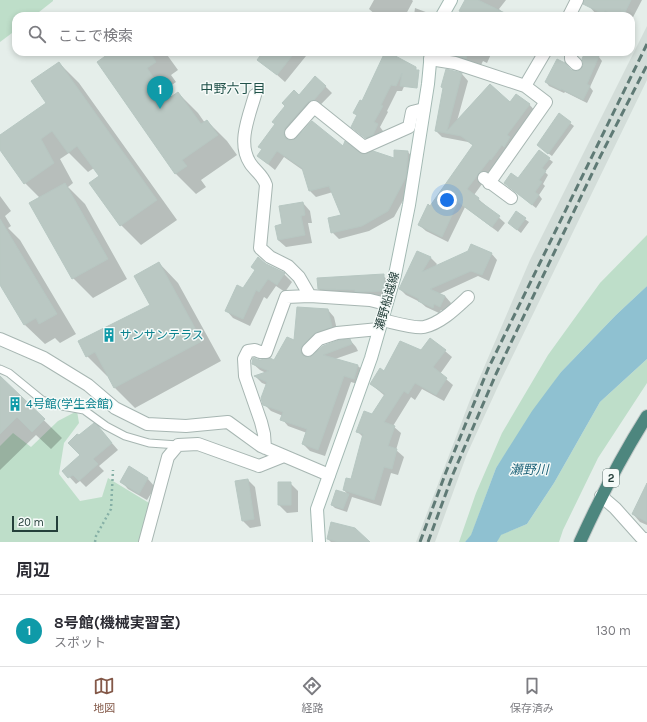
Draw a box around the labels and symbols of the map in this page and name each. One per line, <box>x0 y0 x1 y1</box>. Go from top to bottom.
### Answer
pin: 1 <box>147 76 173 109</box>
district label: 中野六丁目 <box>200 81 266 96</box>
your location <box>437 190 457 210</box>
street label: 瀬野船越線 <box>372 270 402 332</box>
building icon: サンサンテラス <box>101 327 117 343</box>
place label: サンサンテラス <box>120 328 204 342</box>
building icon: 4号館(学生会館) <box>7 396 23 412</box>
place label: 4号館(学生会館) <box>26 397 113 411</box>
water label: 瀬野川 <box>509 462 550 477</box>
road number: 2 <box>603 469 619 487</box>
scale bar <box>12 514 58 533</box>

